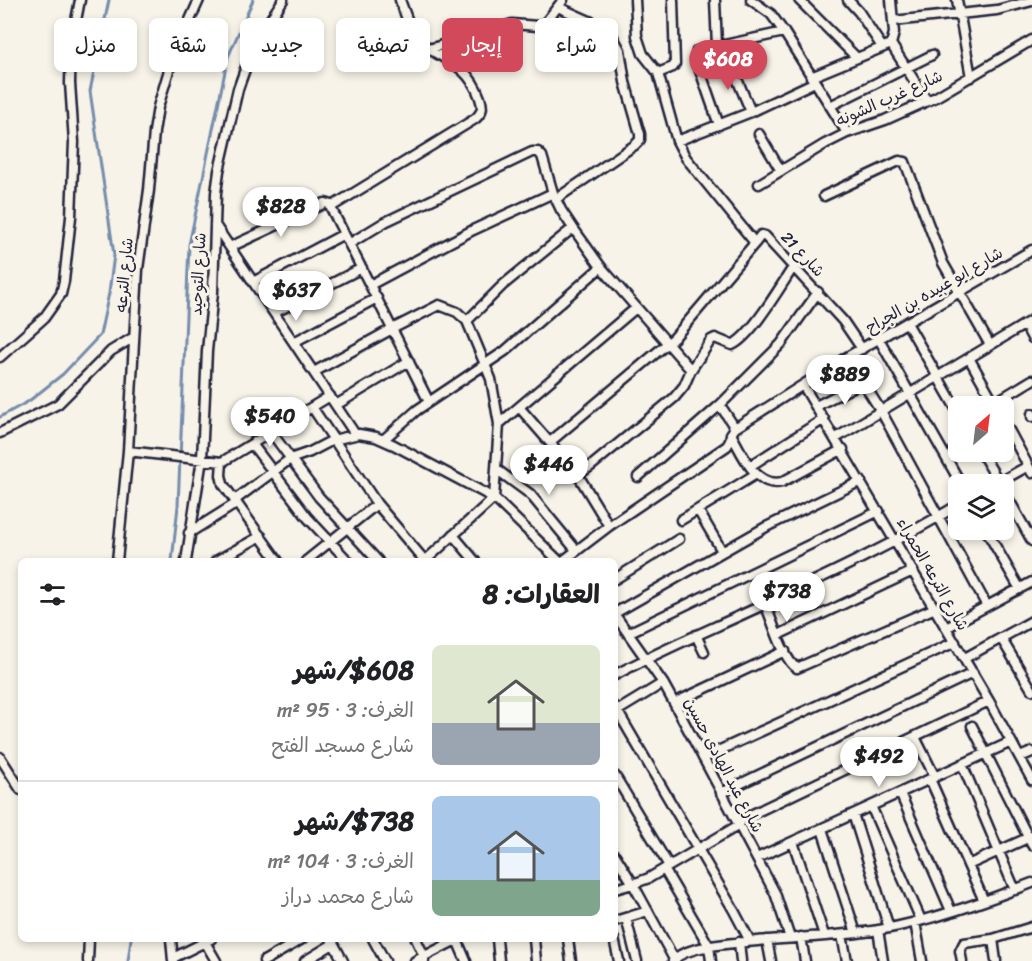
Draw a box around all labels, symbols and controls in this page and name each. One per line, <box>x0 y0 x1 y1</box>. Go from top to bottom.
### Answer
chip: منزل <box>54 18 137 72</box>
chip: شقة <box>149 18 228 72</box>
chip: جديد <box>240 18 324 72</box>
chip: تصفية <box>336 18 430 72</box>
chip: إيجار <box>442 18 523 72</box>
chip: شراء <box>535 18 618 72</box>
pin: $608 <box>692 40 764 91</box>
text: $608 <box>703 42 753 77</box>
street label: شارع غرب الشونه <box>831 61 947 135</box>
pin: $828 <box>245 187 317 238</box>
text: $828 <box>256 189 306 224</box>
street label: شارع 21 <box>774 224 832 284</box>
street label: شارع التوحيد <box>181 232 215 316</box>
street label: شارع الترعه <box>106 236 142 314</box>
street label: شارع ابو عبيده بن الجراح <box>859 239 1009 341</box>
pin: $637 <box>260 271 332 322</box>
text: $637 <box>272 273 320 308</box>
pin: $889 <box>809 355 881 406</box>
text: $889 <box>820 357 870 392</box>
north arrow <box>948 396 1014 462</box>
map controls <box>948 396 1014 540</box>
pin: $540 <box>234 397 306 448</box>
text: $540 <box>245 399 295 434</box>
pin: $446 <box>513 445 585 496</box>
text: $446 <box>524 447 574 482</box>
button: layers <box>948 474 1014 540</box>
street label: شارع الترعه الحمراء <box>889 512 977 636</box>
text: العقارات: 8 <box>483 571 600 617</box>
pin: $738 <box>751 572 823 623</box>
text: $738 <box>763 574 811 609</box>
icon: filters <box>36 578 69 611</box>
text: $608/شهر <box>293 647 414 693</box>
icon: home <box>480 669 552 741</box>
street label: شارع عبد الهادى حسين <box>676 692 772 838</box>
text: الغرف: 3 · 95 m² <box>277 693 414 728</box>
text: شارع مسجد الفتح <box>271 728 414 763</box>
pin: $492 <box>843 737 915 788</box>
text: $492 <box>854 739 904 774</box>
text: $738/شهر <box>296 798 414 844</box>
icon: home <box>480 820 552 892</box>
text: الغرف: 3 · 104 m² <box>268 844 414 879</box>
text: شارع محمد دراز <box>282 879 414 914</box>

